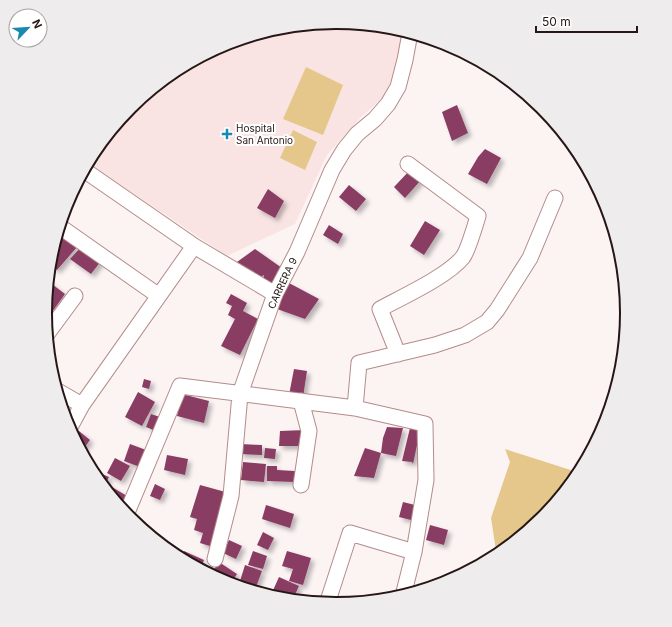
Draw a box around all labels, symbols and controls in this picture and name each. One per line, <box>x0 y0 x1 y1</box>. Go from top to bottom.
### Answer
north arrow <box>8 8 48 48</box>
scale bar <box>536 8 637 34</box>
text: 50 m <box>542 14 571 29</box>
text: N <box>29 17 45 31</box>
place label: Hospital San Antonio <box>236 122 293 146</box>
marker: Hospital San Antonio <box>221 128 233 140</box>
street label: CARRERA 9 <box>265 255 299 311</box>

